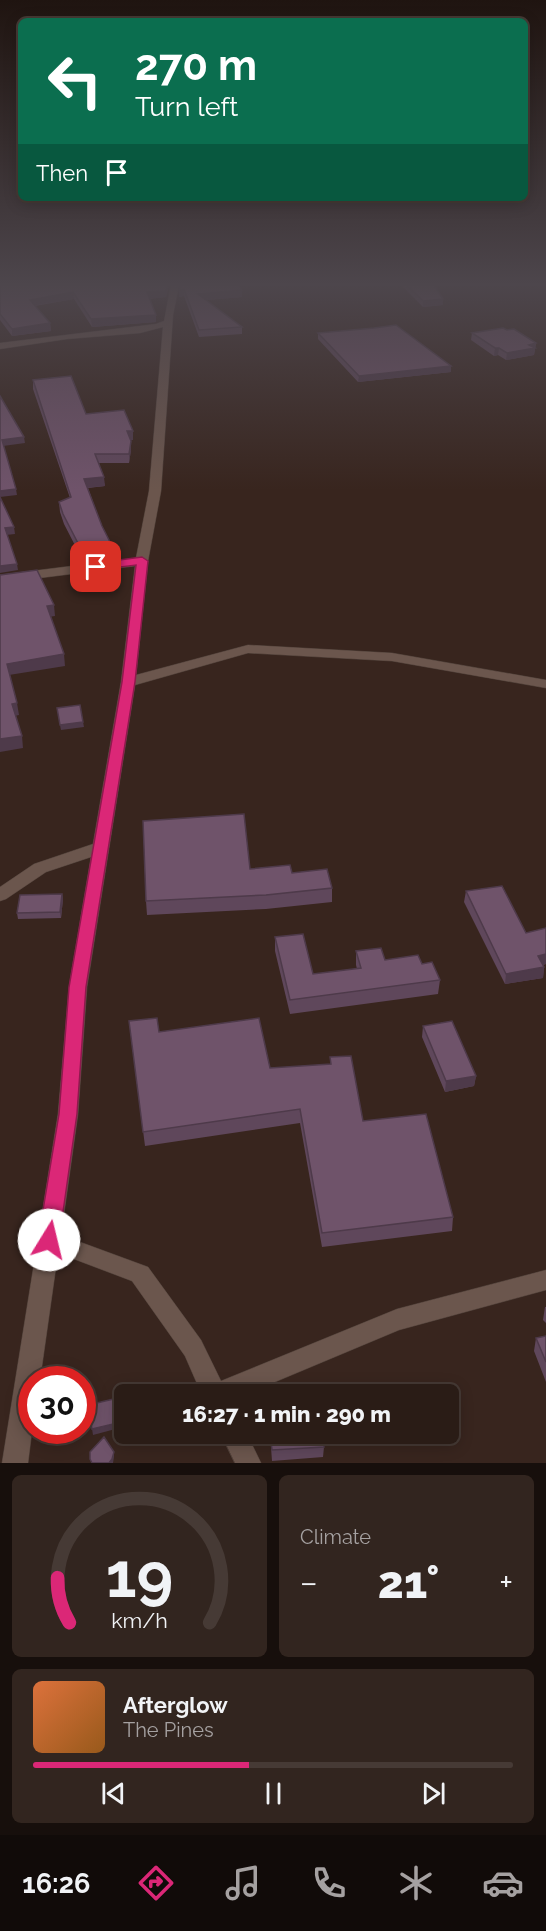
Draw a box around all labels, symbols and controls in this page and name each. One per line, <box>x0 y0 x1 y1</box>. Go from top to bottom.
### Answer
text: 270 m <box>135 41 257 90</box>
icon: left <box>36 42 114 120</box>
text: Turn left <box>135 91 238 122</box>
icon: arrive <box>100 156 133 189</box>
text: Then <box>36 160 88 186</box>
pin <box>70 541 121 592</box>
icon: arrive <box>79 550 112 583</box>
position arrow <box>17 1208 81 1272</box>
speed limit sign: 30 <box>18 1366 96 1444</box>
text: 16:27 · 1 min · 290 m <box>182 1401 391 1427</box>
text: Climate <box>300 1525 371 1549</box>
text: 19 <box>106 1538 173 1612</box>
text: 21° <box>378 1556 439 1609</box>
text: − <box>300 1563 318 1602</box>
text: + <box>499 1563 513 1602</box>
text: km/h <box>111 1608 168 1633</box>
text: Afterglow <box>123 1692 228 1718</box>
text: The Pines <box>123 1718 214 1742</box>
icon: previous <box>97 1777 130 1810</box>
icon: pause <box>257 1777 290 1810</box>
icon: next <box>417 1777 450 1810</box>
icon: directions <box>135 1862 177 1904</box>
icon: music <box>222 1862 264 1904</box>
icon: phone <box>308 1862 350 1904</box>
icon: climate <box>395 1862 437 1904</box>
icon: car <box>482 1862 524 1904</box>
text: 16:26 <box>22 1868 90 1899</box>

